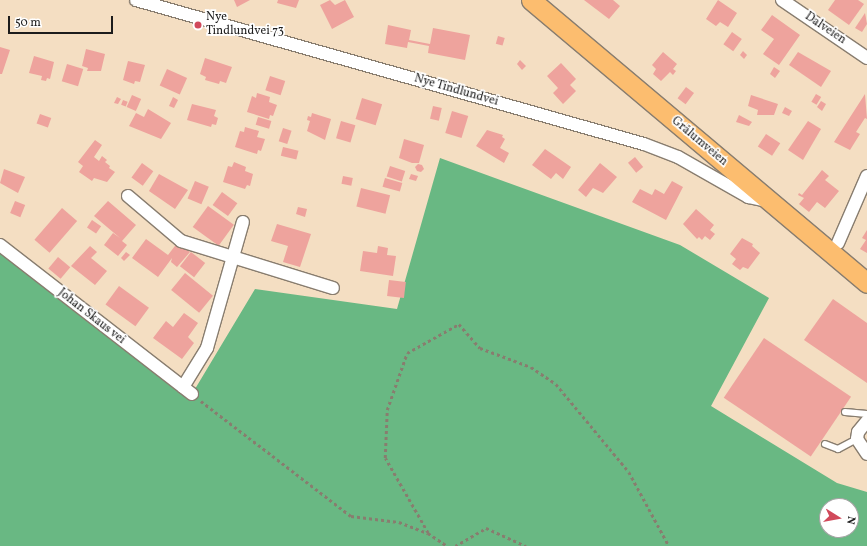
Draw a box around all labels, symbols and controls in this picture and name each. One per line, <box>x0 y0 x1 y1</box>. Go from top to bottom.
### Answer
scale bar <box>10 8 115 34</box>
street label: Dalveien <box>802 10 848 48</box>
place label: Nye Tindlundvei 73 <box>206 11 284 39</box>
text: 50 m <box>15 15 41 31</box>
marker: Nye Tindlundvei 73 <box>193 20 203 30</box>
street label: Nye Tindlundvei <box>412 72 500 110</box>
street label: Grålumveien <box>668 114 730 170</box>
street label: Johan Skaus vei <box>54 286 128 348</box>
north arrow <box>819 498 859 538</box>
text: N <box>842 515 858 526</box>

